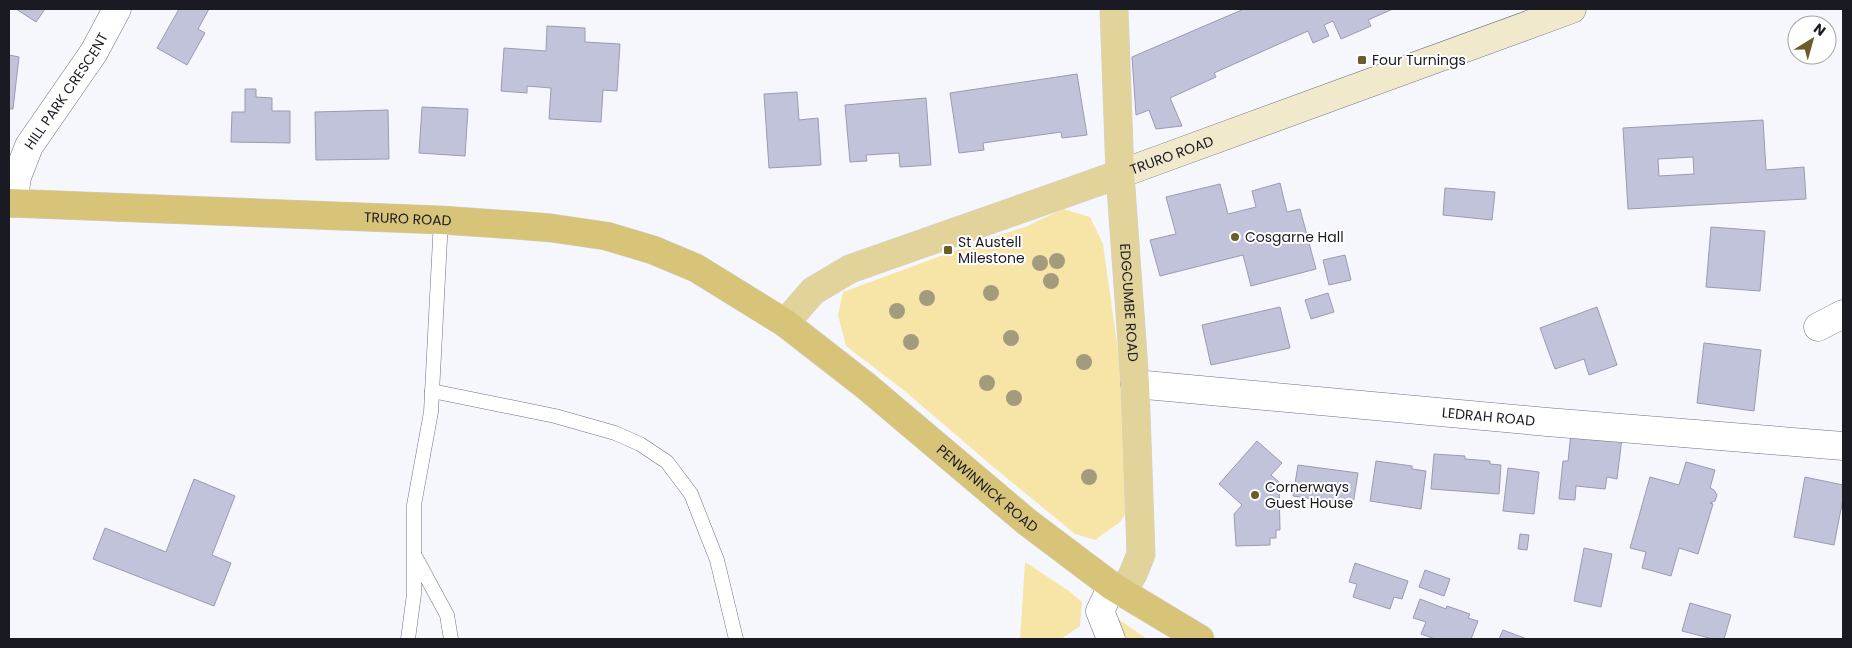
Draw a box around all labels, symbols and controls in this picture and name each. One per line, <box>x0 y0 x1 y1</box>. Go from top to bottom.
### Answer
north arrow <box>1787 15 1837 65</box>
text: N <box>1810 18 1830 41</box>
street label: HILL PARK CRESCENT <box>19 29 113 154</box>
place label: Four Turnings <box>1372 50 1466 70</box>
marker: Four Turnings <box>1356 54 1368 66</box>
street label: TRURO ROAD <box>1127 131 1216 180</box>
street label: TRURO ROAD <box>363 207 452 231</box>
place label: Cosgarne Hall <box>1245 227 1344 247</box>
marker: Cosgarne Hall <box>1229 231 1241 243</box>
place label: St Austell Milestone <box>958 232 1025 268</box>
street label: EDGCUMBE ROAD <box>1115 243 1143 363</box>
marker: St Austell Milestone <box>942 244 954 256</box>
street label: LEDRAH ROAD <box>1441 402 1536 431</box>
street label: PENWINNICK ROAD <box>932 440 1042 537</box>
place label: Cornerways Guest House <box>1265 477 1354 513</box>
marker: Cornerways Guest House <box>1249 489 1261 501</box>

